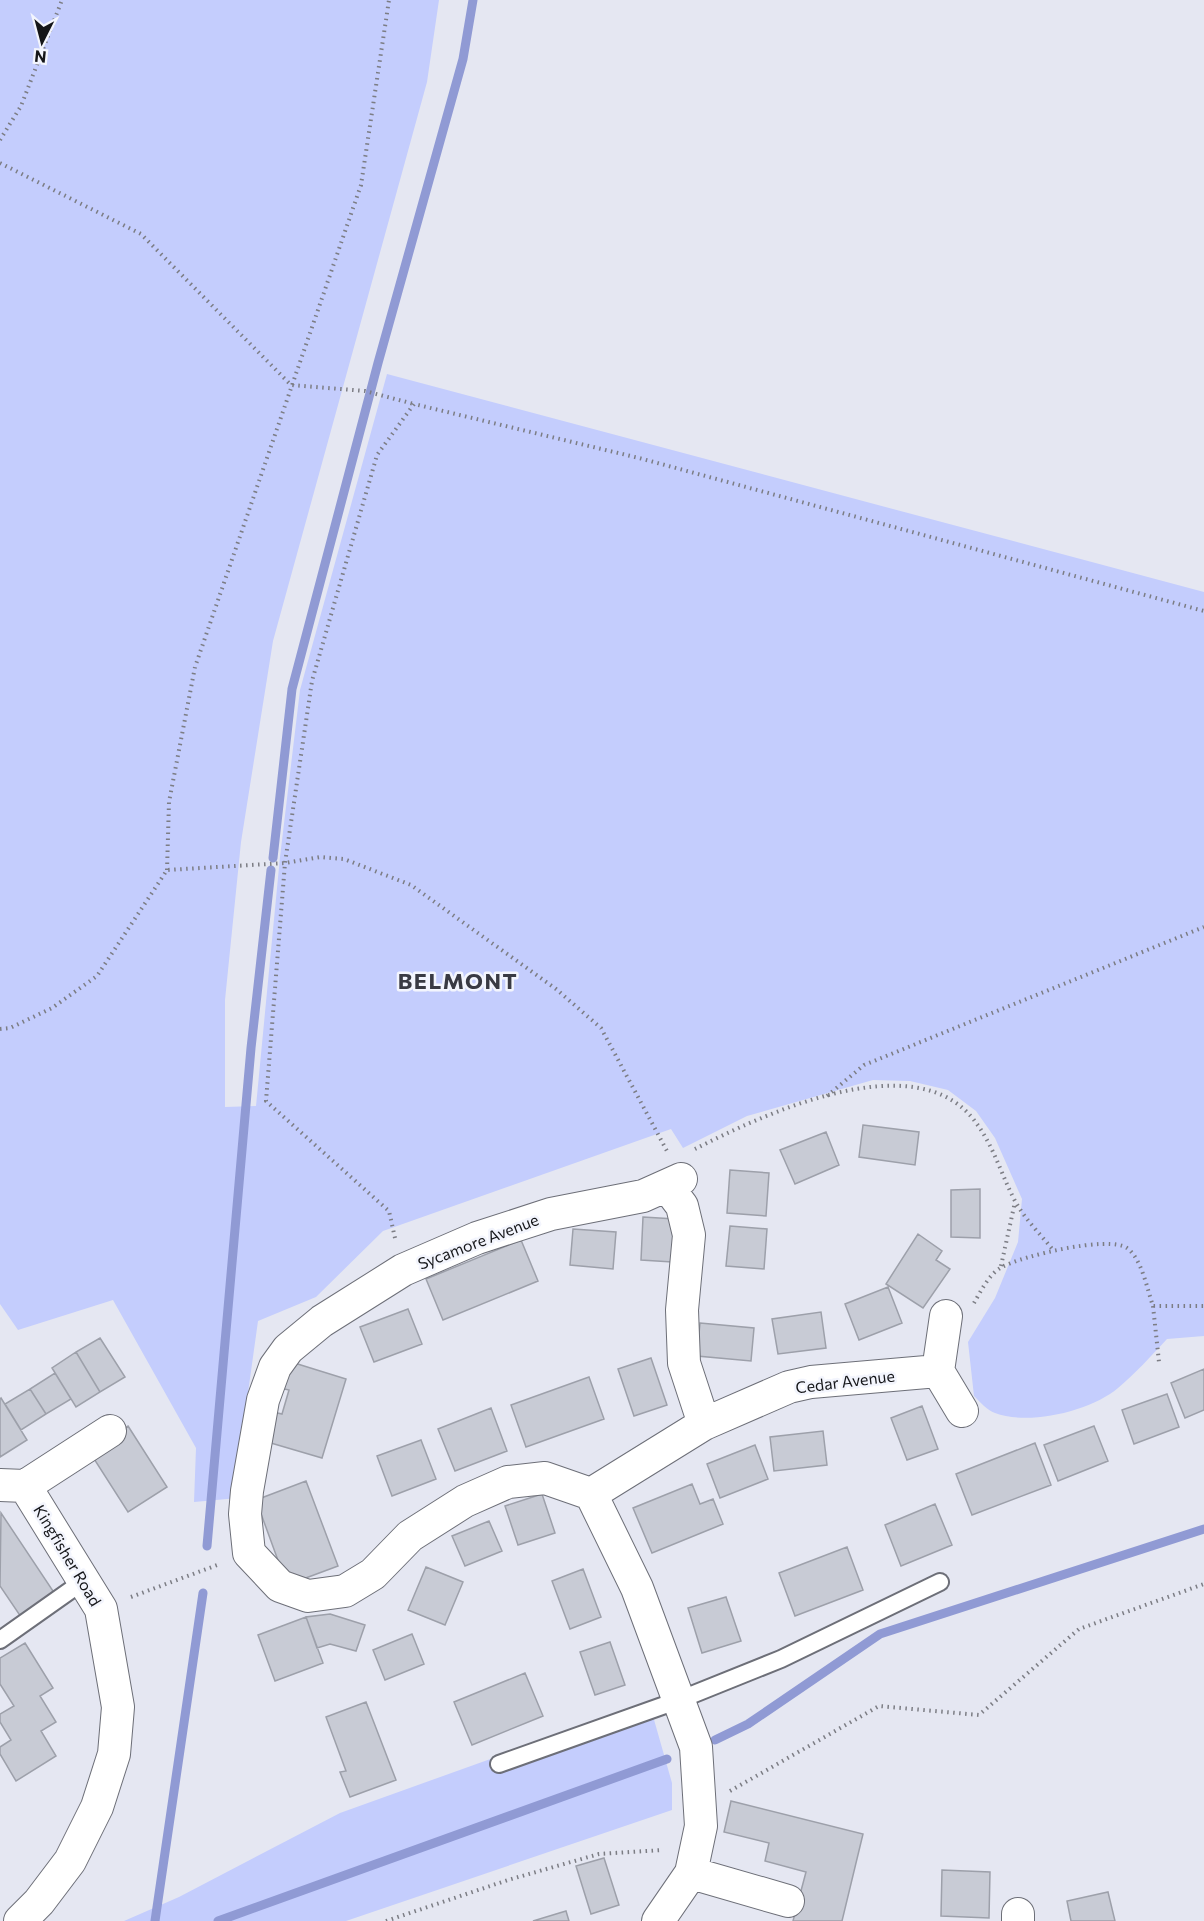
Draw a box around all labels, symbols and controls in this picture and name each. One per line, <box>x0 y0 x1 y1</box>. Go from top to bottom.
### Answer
north arrow <box>12 12 72 72</box>
text: N <box>33 47 47 67</box>
district label: BELMONT <box>398 967 518 994</box>
street label: Sycamore Avenue <box>415 1209 541 1273</box>
street label: Cedar Avenue <box>794 1365 896 1397</box>
street label: Kingfisher Road <box>30 1501 106 1609</box>

